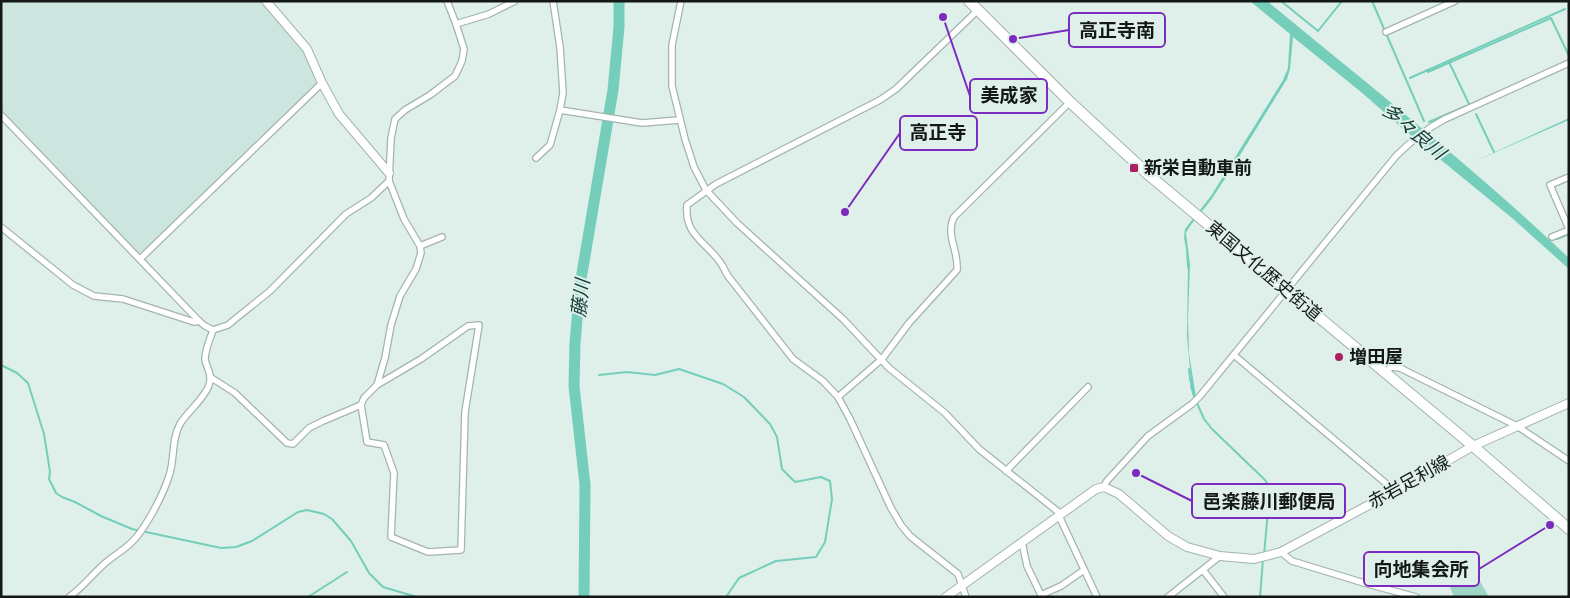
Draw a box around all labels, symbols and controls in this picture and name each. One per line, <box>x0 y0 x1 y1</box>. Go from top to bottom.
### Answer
callout: 高正寺南 <box>1069 13 1165 47</box>
text: 高正寺南 <box>1079 19 1155 41</box>
callout: 美成家 <box>970 79 1047 113</box>
text: 美成家 <box>980 84 1038 106</box>
water label: 多々良川 <box>1378 98 1452 165</box>
callout: 高正寺 <box>900 116 977 150</box>
text: 高正寺 <box>909 121 967 143</box>
place label: 新栄自動車前 <box>1144 157 1252 178</box>
marker: 新栄自動車前 <box>1128 162 1140 174</box>
street label: 東国文化歴史街道 <box>1202 216 1326 325</box>
water label: 藤川 <box>567 276 593 318</box>
place label: 増田屋 <box>1349 346 1403 367</box>
marker: 増田屋 <box>1333 351 1345 363</box>
street label: 赤岩足利線 <box>1364 451 1453 513</box>
callout: 邑楽藤川郵便局 <box>1192 484 1345 518</box>
text: 邑楽藤川郵便局 <box>1202 490 1336 512</box>
callout: 向地集会所 <box>1364 552 1479 586</box>
text: 向地集会所 <box>1373 558 1469 580</box>

